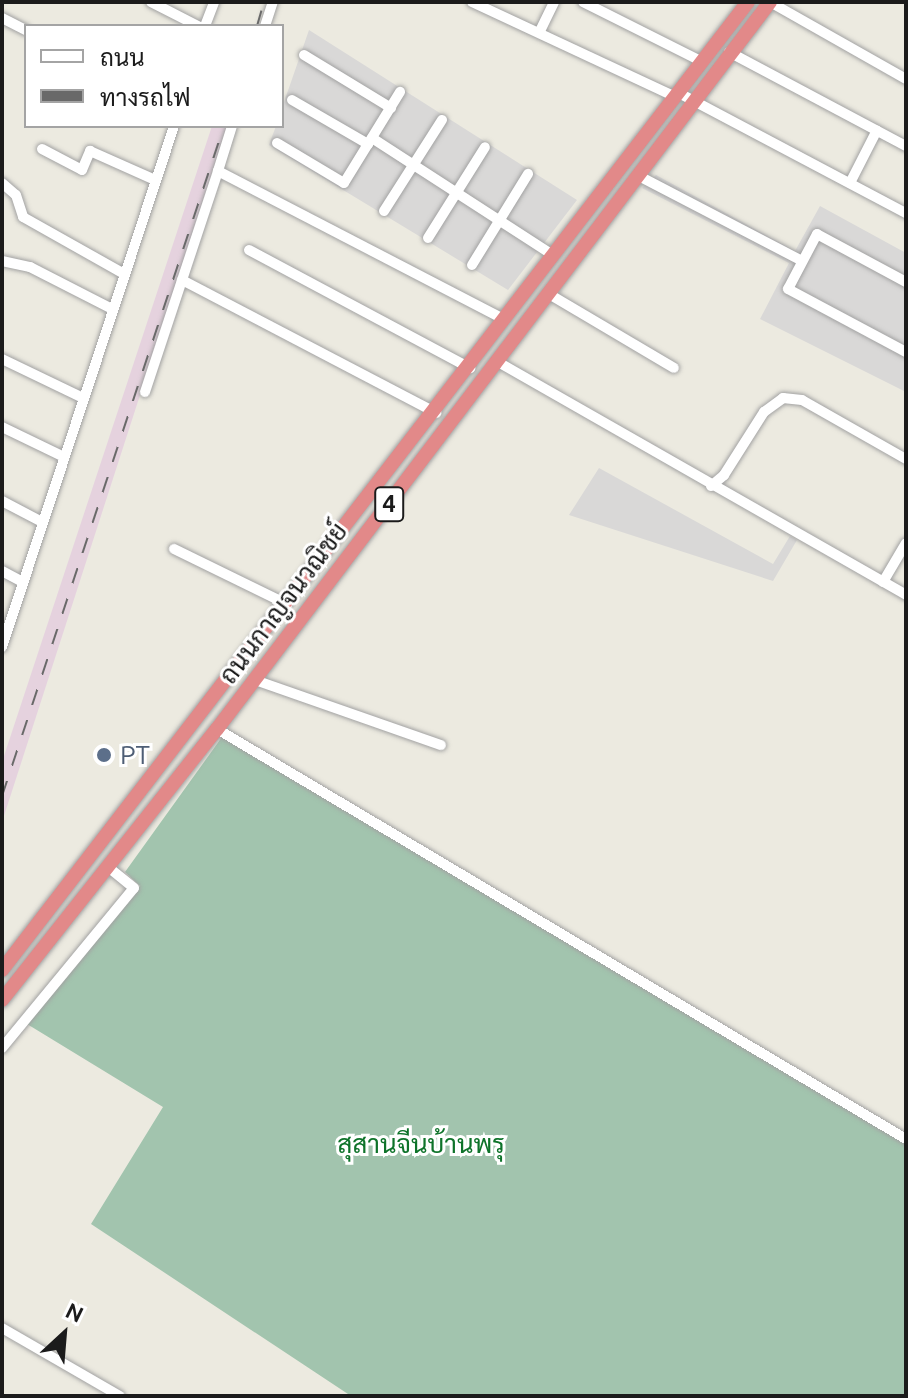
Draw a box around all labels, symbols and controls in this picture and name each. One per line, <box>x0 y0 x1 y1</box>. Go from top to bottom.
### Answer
legend <box>24 24 284 128</box>
text: ถนน <box>100 44 145 71</box>
text: ทางรถไฟ <box>100 84 191 111</box>
road number: 4 <box>373 484 405 524</box>
street label: ถนนกาญจนวณิชย์ <box>212 516 354 690</box>
place label: PT <box>120 739 150 771</box>
marker: PT <box>95 746 113 764</box>
park label: สุสานจีนบ้านพรุ <box>337 1128 505 1160</box>
north arrow <box>24 1294 104 1374</box>
text: N <box>62 1297 88 1327</box>

